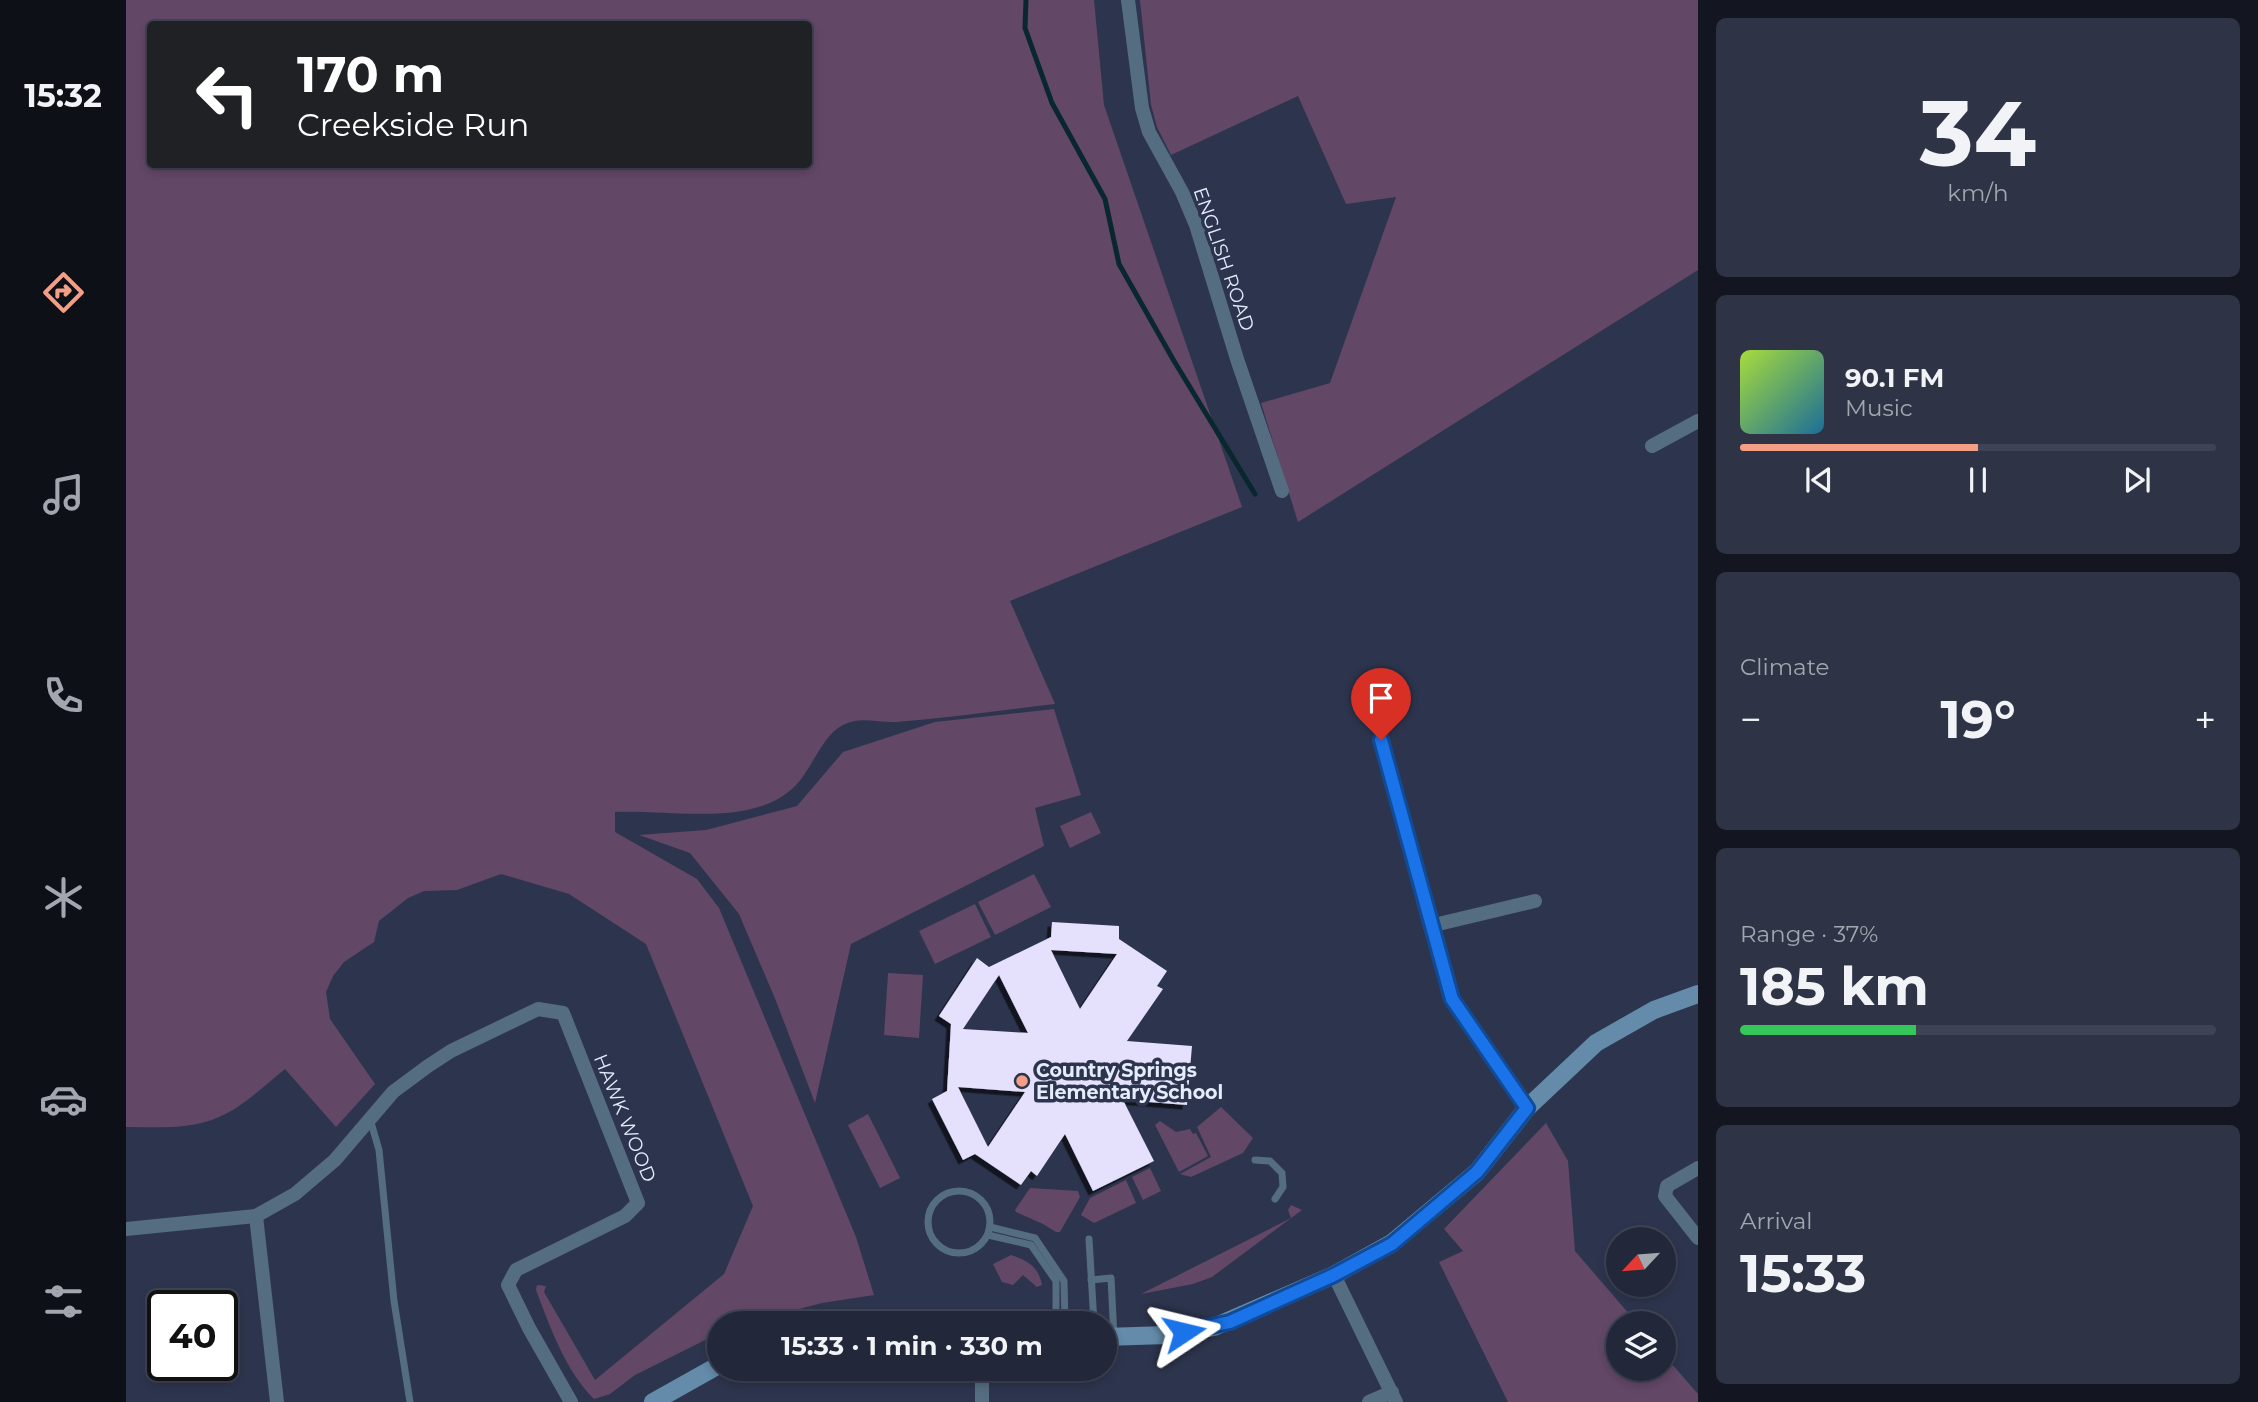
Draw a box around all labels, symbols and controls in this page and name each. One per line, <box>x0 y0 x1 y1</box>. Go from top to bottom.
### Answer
text: 170 m <box>297 45 444 104</box>
icon: left <box>182 49 273 140</box>
text: 15:32 <box>24 76 102 115</box>
text: 34 <box>1920 78 2036 189</box>
text: Creekside Run <box>297 105 529 144</box>
text: km/h <box>1947 179 2009 207</box>
street label: ENGLISH ROAD <box>1189 184 1259 334</box>
icon: directions <box>39 268 88 317</box>
text: 90.1 FM <box>1845 362 1944 394</box>
text: Music <box>1845 394 1913 422</box>
icon: previous <box>1800 461 1838 499</box>
icon: pause <box>1959 461 1997 499</box>
icon: next <box>2118 461 2156 499</box>
icon: music <box>39 470 88 519</box>
text: Climate <box>1740 653 1829 681</box>
pin <box>1351 668 1411 740</box>
icon: phone <box>39 671 88 720</box>
icon: arrive <box>1362 679 1400 717</box>
text: 19° <box>1940 688 2016 751</box>
text: − <box>1740 696 1762 743</box>
text: + <box>2194 696 2216 743</box>
icon: climate <box>39 873 88 922</box>
text: Range · 37% <box>1740 920 1878 948</box>
text: 185 km <box>1740 955 1929 1018</box>
street label: HAWK WOOD <box>589 1051 661 1185</box>
place label: Country Springs Elementary School <box>1036 1059 1223 1104</box>
marker: Country Springs Elementary School <box>1014 1073 1030 1089</box>
icon: car <box>39 1075 88 1124</box>
text: Arrival <box>1740 1207 1813 1235</box>
north arrow <box>1606 1227 1676 1297</box>
map controls <box>1606 1227 1676 1381</box>
text: 15:33 <box>1740 1242 1866 1305</box>
icon: filters <box>39 1277 88 1326</box>
speed limit sign: 40 <box>147 1290 238 1381</box>
position arrow <box>1147 1295 1221 1369</box>
button: layers <box>1606 1311 1676 1381</box>
text: 15:33 · 1 min · 330 m <box>781 1330 1043 1362</box>

